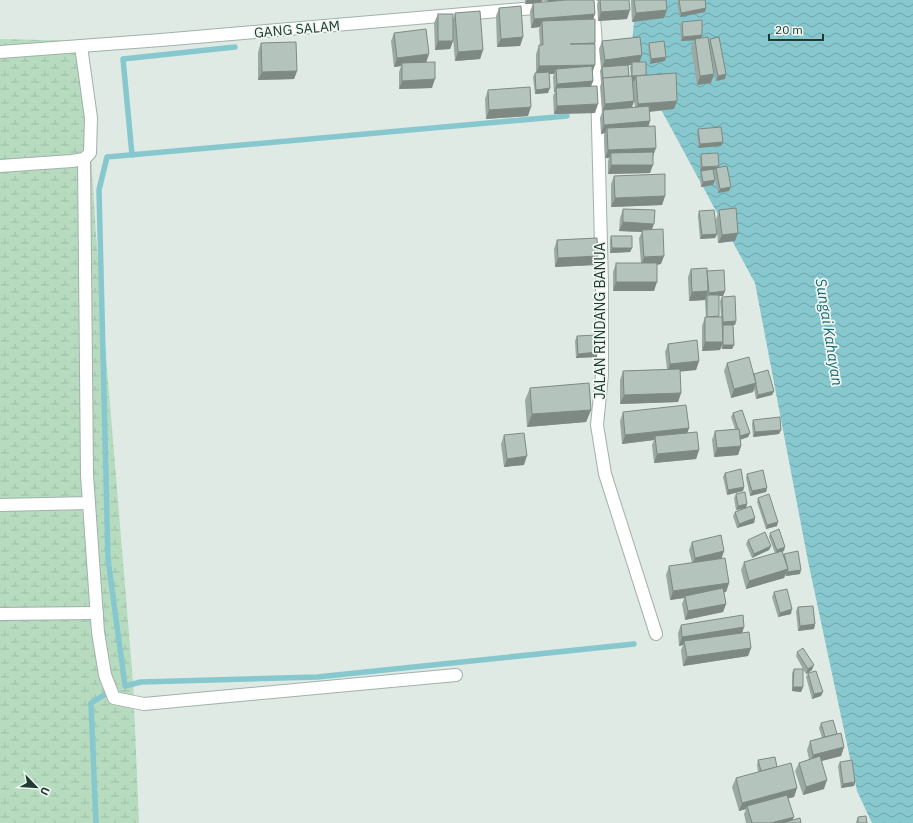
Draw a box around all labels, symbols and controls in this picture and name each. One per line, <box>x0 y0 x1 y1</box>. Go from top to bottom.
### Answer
street label: GANG SALAM <box>253 16 341 42</box>
scale bar <box>769 16 823 42</box>
text: 20 m <box>775 22 803 37</box>
street label: JALAN RINDANG BANUA <box>591 242 609 400</box>
water label: Sungai Kahayan <box>812 277 847 387</box>
north arrow <box>16 767 56 807</box>
text: U <box>37 785 53 798</box>

